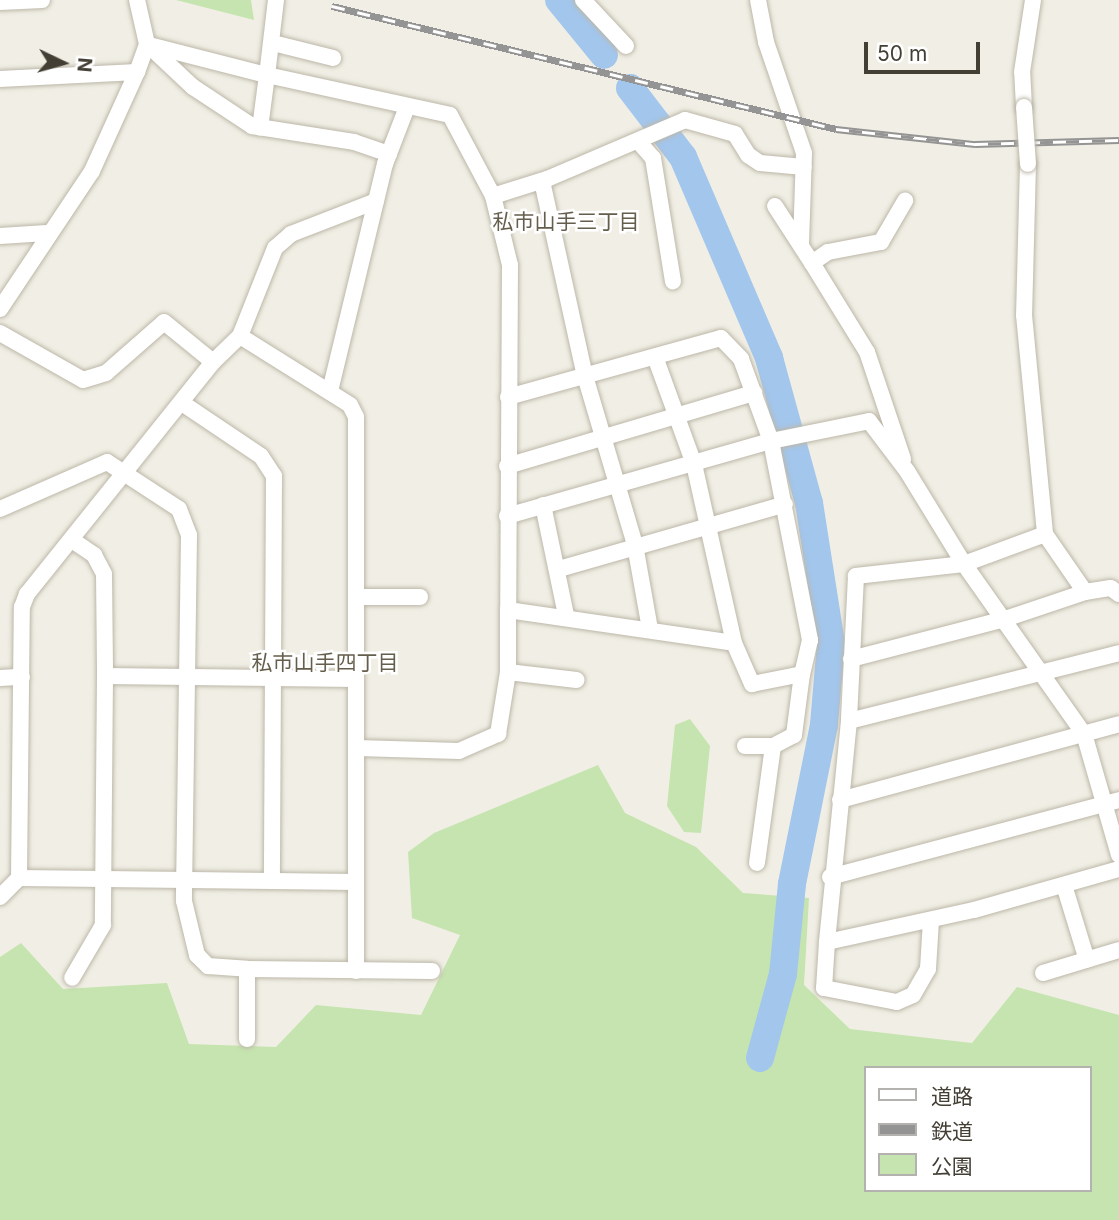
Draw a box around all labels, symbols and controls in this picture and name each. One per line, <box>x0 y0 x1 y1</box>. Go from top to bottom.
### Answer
north arrow <box>28 28 98 98</box>
scale bar <box>867 28 982 72</box>
text: 50 m <box>877 41 927 66</box>
text: N <box>72 57 97 73</box>
district label: 私市山手三丁目 <box>493 209 639 235</box>
district label: 私市山手四丁目 <box>252 650 398 676</box>
legend <box>864 1066 1091 1192</box>
text: 道路 <box>931 1084 973 1109</box>
text: 鉄道 <box>931 1119 973 1144</box>
text: 公園 <box>931 1154 973 1179</box>

